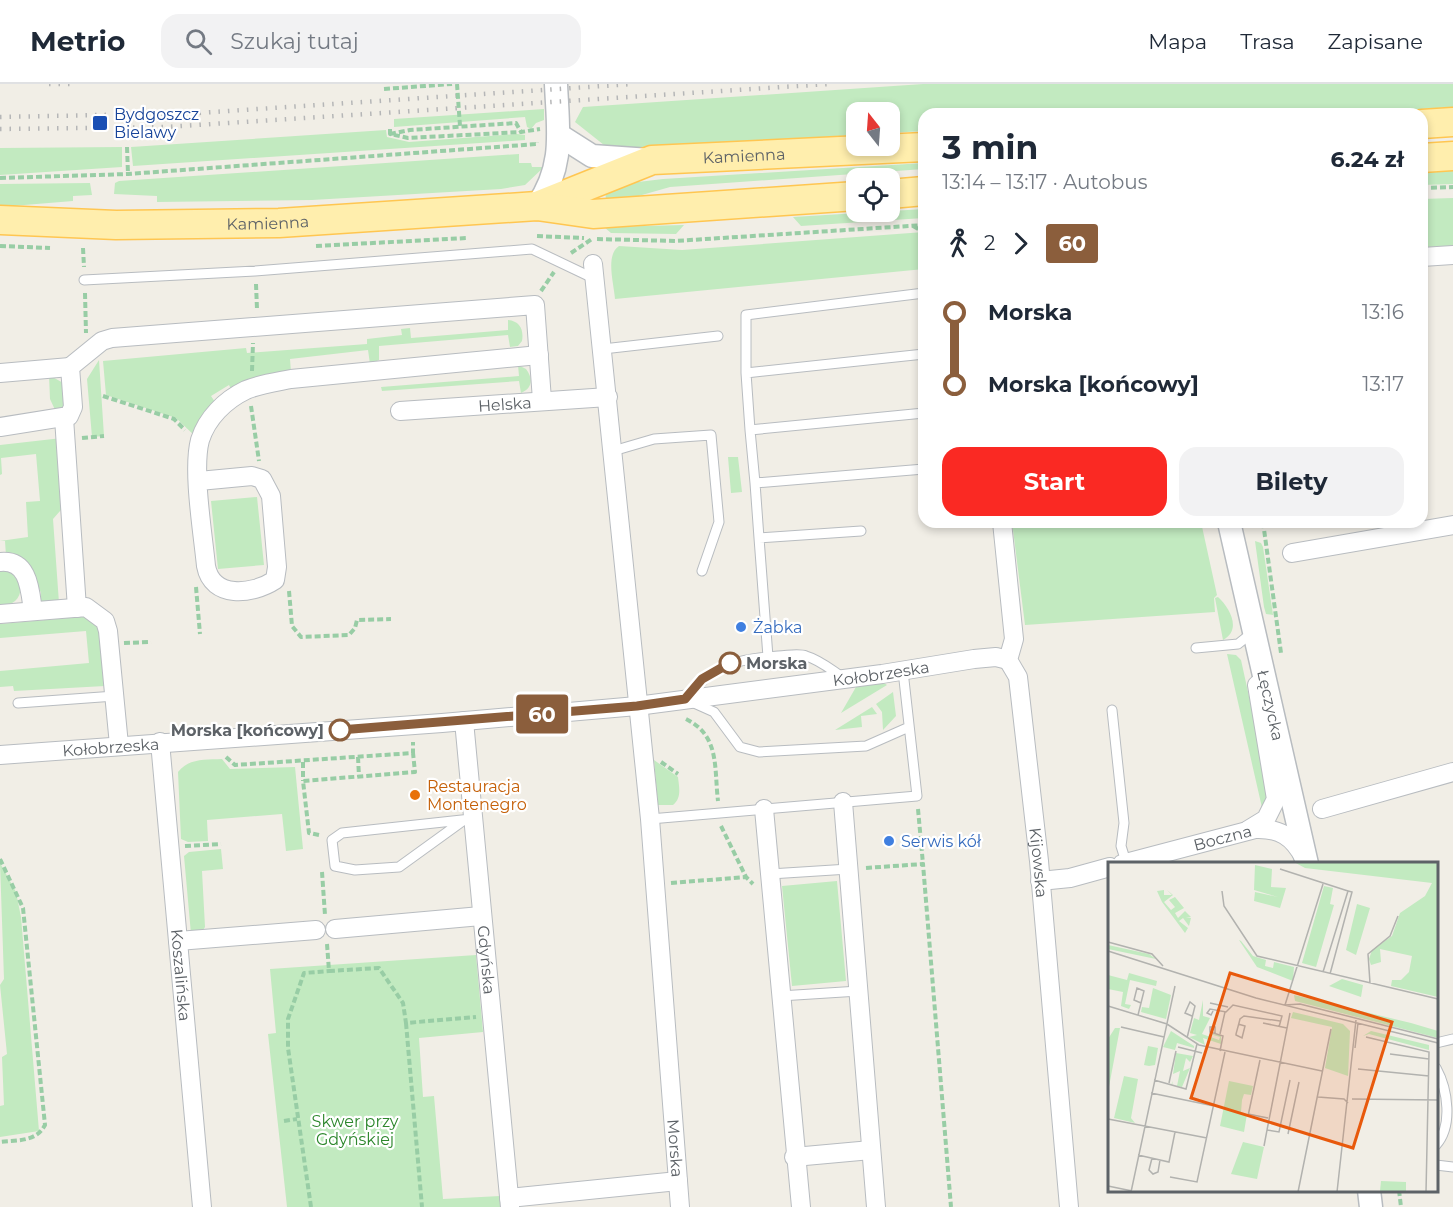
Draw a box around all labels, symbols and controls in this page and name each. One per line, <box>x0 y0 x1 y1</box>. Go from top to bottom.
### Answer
search box <box>161 14 581 68</box>
text: Metrio <box>30 24 125 58</box>
icon: search <box>182 25 215 58</box>
text: Szukaj tutaj <box>230 28 359 55</box>
text: Mapa <box>1148 29 1207 54</box>
text: Trasa <box>1240 29 1295 54</box>
text: Zapisane <box>1328 29 1423 54</box>
north arrow <box>846 102 900 156</box>
map controls <box>846 102 900 222</box>
place label: Bydgoszcz Bielawy <box>114 105 199 142</box>
marker: Bydgoszcz Bielawy <box>91 114 109 132</box>
text: 3 min <box>942 127 1038 167</box>
street label: Kamienna <box>702 145 786 168</box>
text: 6.24 zł <box>1331 146 1404 173</box>
button: locate <box>846 168 900 222</box>
text: 13:14 – 13:17 · Autobus <box>942 170 1148 194</box>
street label: Kamienna <box>226 212 310 234</box>
icon: walk <box>942 227 975 260</box>
icon: forward <box>1004 227 1037 260</box>
text: 2 <box>984 231 995 255</box>
text: 60 <box>1058 231 1086 256</box>
text: Morska <box>988 299 1072 326</box>
text: 13:16 <box>1362 300 1404 324</box>
text: Morska [końcowy] <box>988 371 1199 398</box>
text: 13:17 <box>1362 372 1404 396</box>
street label: Helska <box>477 393 532 416</box>
button: Start <box>942 447 1167 516</box>
button: Bilety <box>1179 447 1404 516</box>
place label: Żabka <box>753 618 803 637</box>
marker: Żabka <box>734 620 748 634</box>
marker: Morska <box>719 652 741 674</box>
place label: Morska <box>746 654 807 673</box>
street label: Kołobrzeska <box>832 657 931 690</box>
street label: Łęczycka <box>1253 668 1288 743</box>
line badge: 60 <box>515 694 569 734</box>
text: 60 <box>528 702 556 727</box>
marker: Morska [końcowy] <box>329 719 351 741</box>
place label: Morska [końcowy] <box>171 721 324 740</box>
street label: Kołobrzeska <box>62 734 160 760</box>
place label: Restauracja Montenegro <box>427 777 527 814</box>
marker: Restauracja Montenegro <box>408 788 422 802</box>
street label: Boczna <box>1192 821 1254 855</box>
street label: Kijowska <box>1025 827 1051 899</box>
place label: Serwis kół <box>901 832 982 851</box>
marker: Serwis kół <box>882 834 896 848</box>
inset map <box>1108 862 1438 1192</box>
street label: Gdyńska <box>473 925 499 995</box>
street label: Koszalińska <box>167 928 194 1022</box>
park label: Skwer przy Gdyńskiej <box>312 1112 399 1149</box>
street label: Morska <box>663 1118 687 1178</box>

